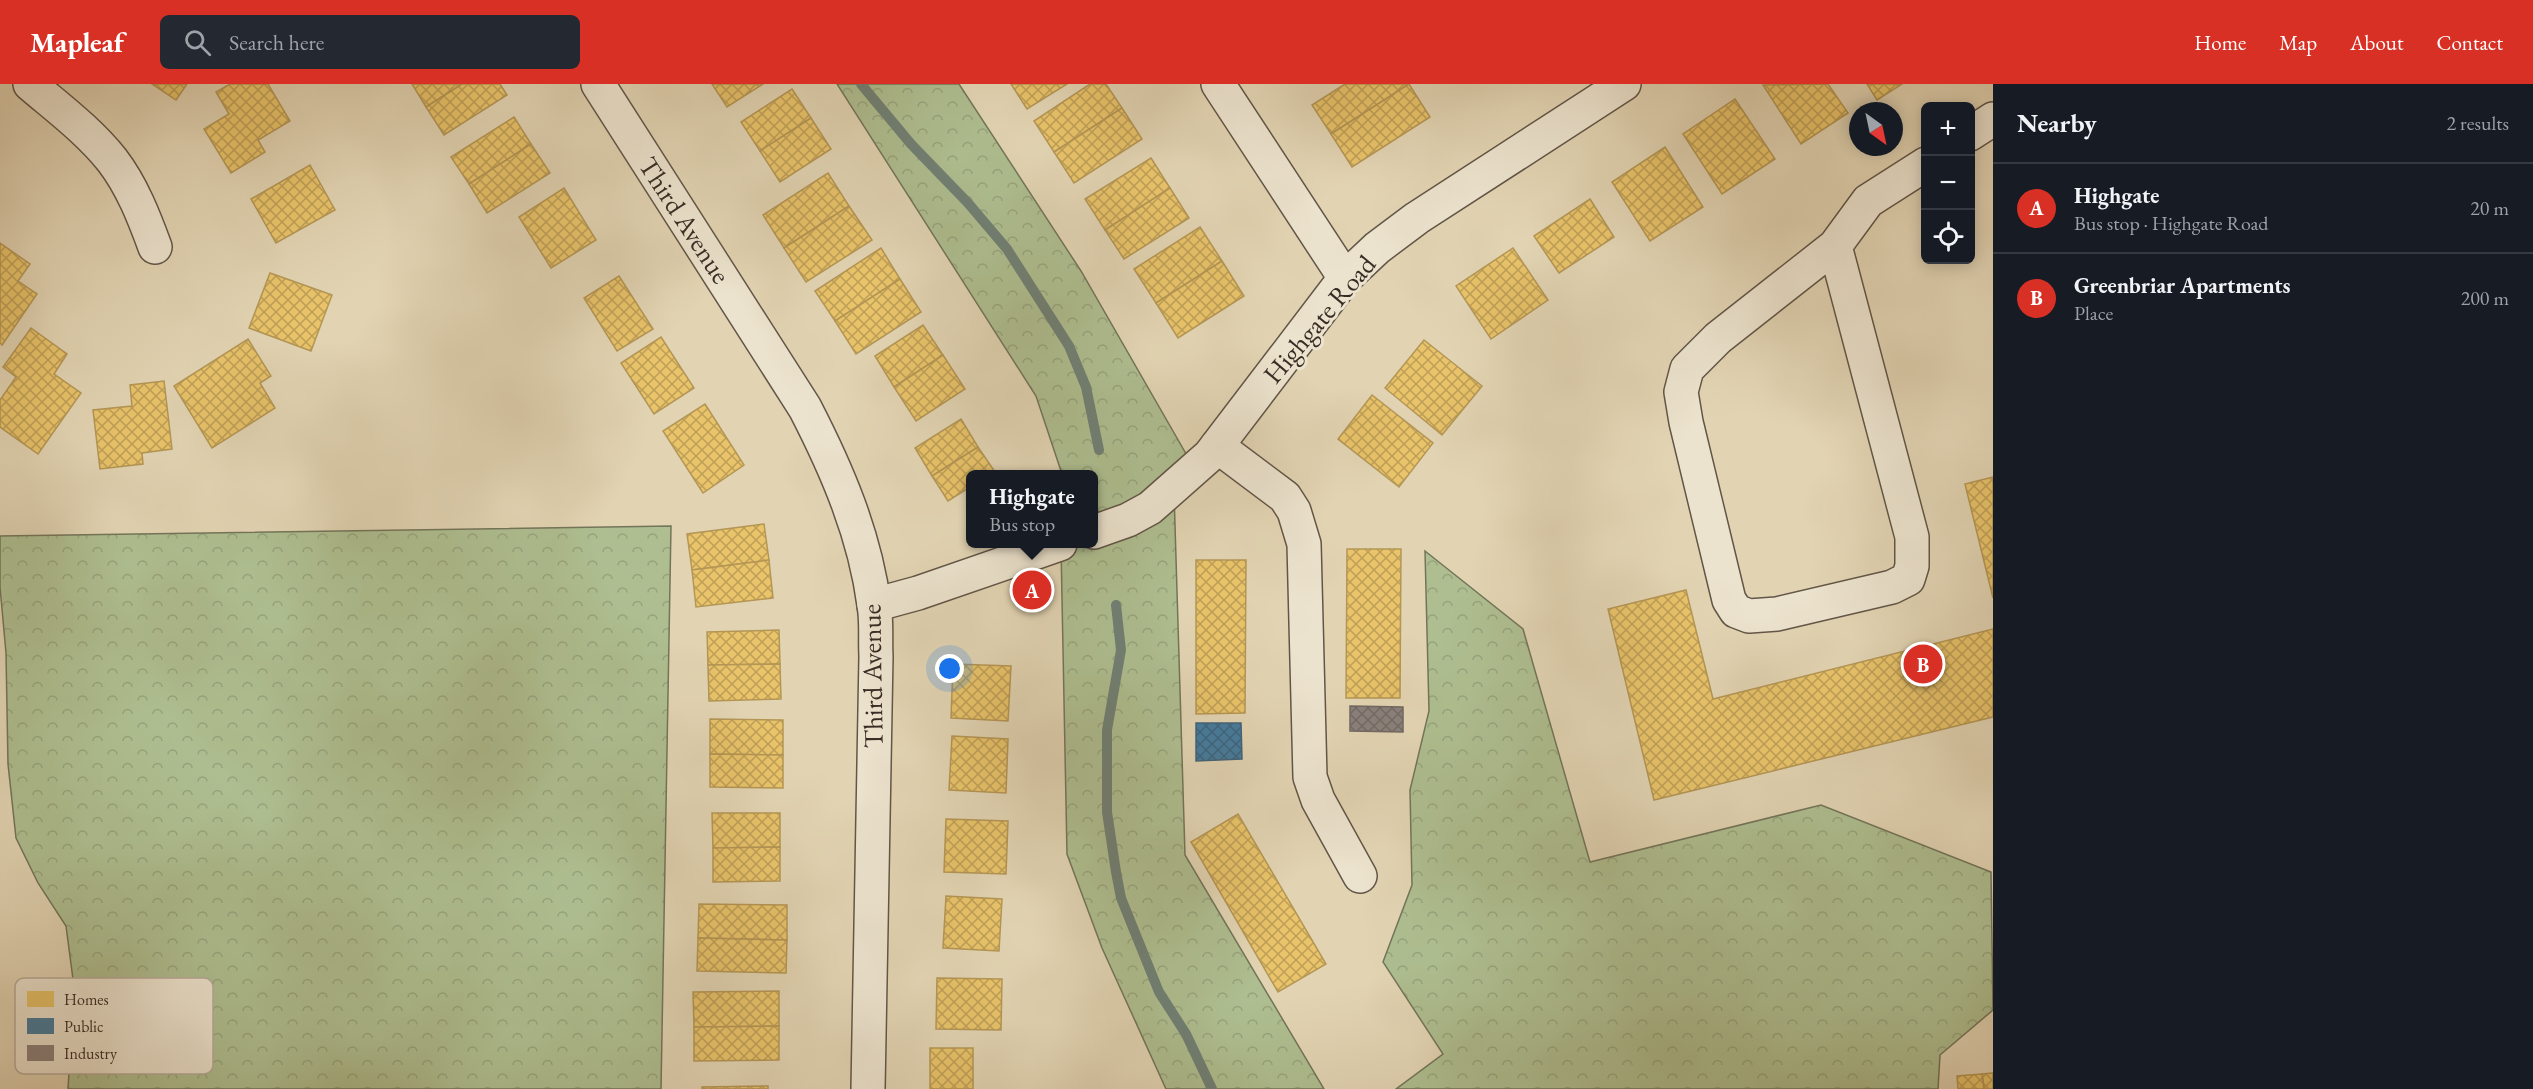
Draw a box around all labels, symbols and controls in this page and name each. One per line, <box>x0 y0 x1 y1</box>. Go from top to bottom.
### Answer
search box <box>160 15 580 69</box>
text: Mapleaf <box>30 24 124 60</box>
icon: search <box>181 26 214 59</box>
text: Search here <box>229 28 324 57</box>
text: Home <box>2194 29 2246 56</box>
text: Map <box>2279 29 2317 56</box>
text: About <box>2350 29 2403 56</box>
text: Contact <box>2436 29 2503 56</box>
north arrow <box>1849 102 1903 156</box>
map controls <box>1921 102 1975 264</box>
button: + <box>1921 102 1975 156</box>
text: Nearby <box>2017 106 2097 140</box>
text: 2 results <box>2446 110 2509 136</box>
street label: Third Avenue <box>631 150 739 290</box>
button: − <box>1921 156 1975 210</box>
text: Highgate <box>2074 181 2159 210</box>
text: A <box>2029 195 2044 221</box>
text: 20 m <box>2470 195 2509 221</box>
button: locate <box>1921 210 1975 264</box>
text: Bus stop · Highgate Road <box>2074 210 2268 236</box>
street label: Highgate Road <box>1255 247 1383 391</box>
text: Greenbriar Apartments <box>2074 271 2290 300</box>
text: B <box>2030 285 2043 311</box>
text: 200 m <box>2461 285 2509 311</box>
text: Place <box>2074 300 2113 326</box>
popup <box>966 470 1098 548</box>
text: Highgate <box>989 482 1075 511</box>
text: Bus stop <box>989 511 1055 537</box>
pin: A <box>1012 568 1052 612</box>
street label: Third Avenue <box>853 604 891 748</box>
pin: B <box>1904 642 1942 686</box>
your location <box>935 654 964 683</box>
legend <box>15 978 213 1074</box>
text: Homes <box>64 989 109 1010</box>
text: Public <box>64 1016 104 1037</box>
text: Industry <box>64 1043 118 1064</box>

